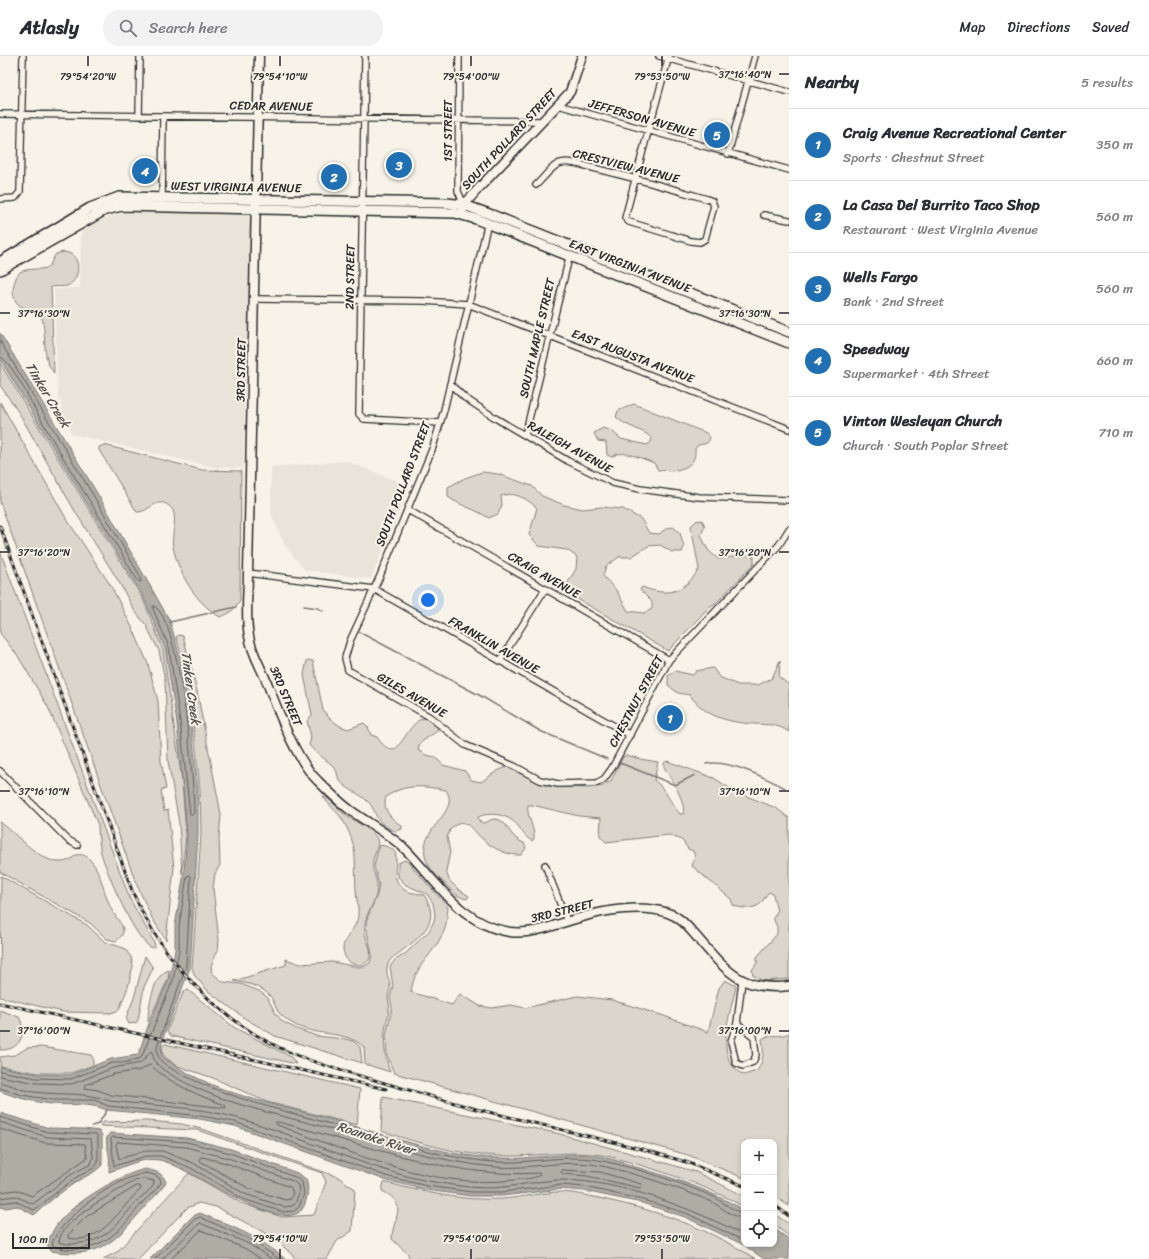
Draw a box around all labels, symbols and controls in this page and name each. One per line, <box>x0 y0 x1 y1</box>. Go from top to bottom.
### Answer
search box <box>103 10 383 46</box>
text: Atlasly <box>20 11 79 44</box>
text: Search here <box>149 15 228 41</box>
text: Map <box>959 15 985 40</box>
text: Directions <box>1007 15 1070 40</box>
text: Saved <box>1092 15 1129 40</box>
icon: search <box>117 17 139 39</box>
text: 37°16'40"N <box>719 66 771 84</box>
text: Nearby <box>805 67 859 97</box>
text: 79°54'20"W <box>60 68 116 86</box>
text: 79°54'10"W <box>253 68 308 86</box>
text: 79°54'00"W <box>443 68 500 86</box>
text: 79°53'50"W <box>634 68 690 86</box>
text: 5 results <box>1081 71 1133 94</box>
street label: SOUTH POLLARD STREET <box>456 82 563 195</box>
street label: JEFFERSON AVENUE <box>585 92 699 144</box>
street label: CEDAR AVENUE <box>229 94 314 118</box>
street label: 1ST STREET <box>437 99 459 162</box>
pin: 5 <box>704 120 730 150</box>
text: Craig Avenue Recreational Center <box>843 120 1066 146</box>
text: 1 <box>815 133 821 156</box>
text: 350 m <box>1096 133 1133 156</box>
street label: CRESTVIEW AVENUE <box>570 142 683 190</box>
text: Sports · Chestnut Street <box>843 146 985 169</box>
pin: 3 <box>386 150 412 180</box>
pin: 4 <box>132 156 158 186</box>
pin: 2 <box>321 162 347 192</box>
street label: WEST VIRGINIA AVENUE <box>171 175 303 199</box>
text: La Casa Del Burrito Taco Shop <box>843 192 1040 218</box>
text: 2 <box>814 205 822 228</box>
text: 560 m <box>1096 205 1133 228</box>
text: Restaurant · West Virginia Avenue <box>843 218 1038 241</box>
street label: EAST VIRGINIA AVENUE <box>566 233 696 300</box>
street label: 2ND STREET <box>338 243 362 310</box>
text: Wells Fargo <box>843 264 918 290</box>
street label: SOUTH MAPLE STREET <box>513 275 562 400</box>
text: 3 <box>814 277 822 300</box>
text: 560 m <box>1096 277 1133 300</box>
text: Bank · 2nd Street <box>843 290 944 313</box>
text: 37°16'30"N <box>18 305 70 323</box>
text: 37°16'30"N <box>719 305 771 323</box>
street label: EAST AUGUSTA AVENUE <box>568 322 699 390</box>
text: Speedway <box>843 336 909 362</box>
street label: 3RD STREET <box>229 337 253 402</box>
text: 4 <box>814 349 822 372</box>
text: 660 m <box>1097 349 1133 372</box>
water label: Tinker Creek <box>19 358 78 434</box>
text: Supermarket · 4th Street <box>843 362 990 385</box>
text: Vinton Wesleyan Church <box>843 408 1002 434</box>
street label: RALEIGH AVENUE <box>523 414 618 480</box>
street label: SOUTH POLLARD STREET <box>369 417 437 550</box>
text: 5 <box>814 421 822 444</box>
text: 710 m <box>1098 421 1133 444</box>
text: Church · South Poplar Street <box>843 434 1009 457</box>
text: 37°16'20"N <box>18 544 70 562</box>
text: 37°16'20"N <box>719 544 771 562</box>
street label: CRAIG AVENUE <box>504 545 586 605</box>
your location <box>418 590 438 610</box>
street label: FRANKLIN AVENUE <box>444 610 545 681</box>
water label: Tinker Creek <box>175 650 208 728</box>
street label: CHESTNUT STREET <box>602 650 670 751</box>
street label: 3RD STREET <box>263 662 309 731</box>
street label: GILES AVENUE <box>373 666 452 725</box>
pin: 1 <box>657 703 683 733</box>
text: 37°16'10"N <box>19 783 69 801</box>
text: 37°16'10"N <box>720 783 770 801</box>
street label: 3RD STREET <box>528 892 597 929</box>
text: 37°16'00"N <box>18 1022 71 1040</box>
text: 37°16'00"N <box>719 1022 772 1040</box>
water label: Roanoke River <box>334 1115 420 1162</box>
map controls <box>741 1139 777 1247</box>
button: + <box>741 1139 777 1175</box>
button: − <box>741 1175 777 1211</box>
button: locate <box>741 1211 777 1247</box>
text: 100 m <box>18 1230 48 1249</box>
text: 79°54'10"W <box>253 1230 308 1248</box>
text: 79°54'00"W <box>443 1230 500 1248</box>
text: 79°53'50"W <box>634 1230 690 1248</box>
scale bar <box>12 1231 90 1250</box>

